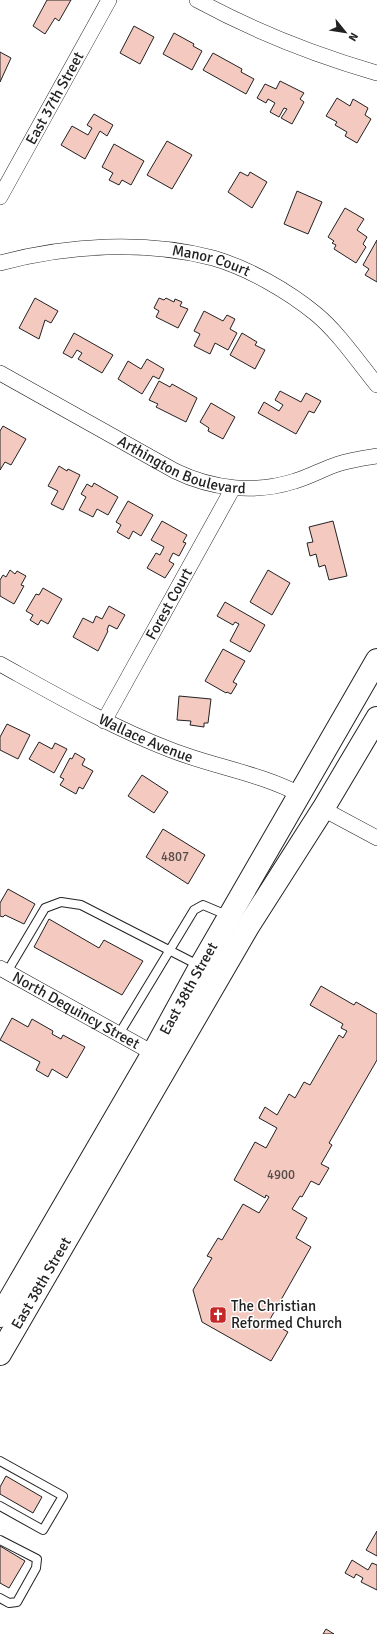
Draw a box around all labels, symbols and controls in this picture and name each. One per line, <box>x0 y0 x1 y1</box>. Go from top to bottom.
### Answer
north arrow <box>325 12 365 52</box>
text: N <box>346 30 361 43</box>
street label: East 37th Street <box>22 49 88 148</box>
street label: Manor Court <box>171 241 253 280</box>
street label: Arthington Boulevard <box>114 432 246 497</box>
street label: Forest Court <box>142 565 196 643</box>
street label: Wallace Avenue <box>96 710 195 766</box>
house number: 4807 <box>161 849 189 865</box>
street label: East 38th Street <box>156 939 221 1038</box>
street label: North Dequincy Street <box>9 968 143 1053</box>
house number: 4900 <box>267 1167 295 1183</box>
street label: East 38th Street <box>7 1234 75 1332</box>
place label: The Christian Reformed Church <box>231 1297 342 1332</box>
church icon: The Christian Reformed Church <box>208 1305 228 1325</box>

